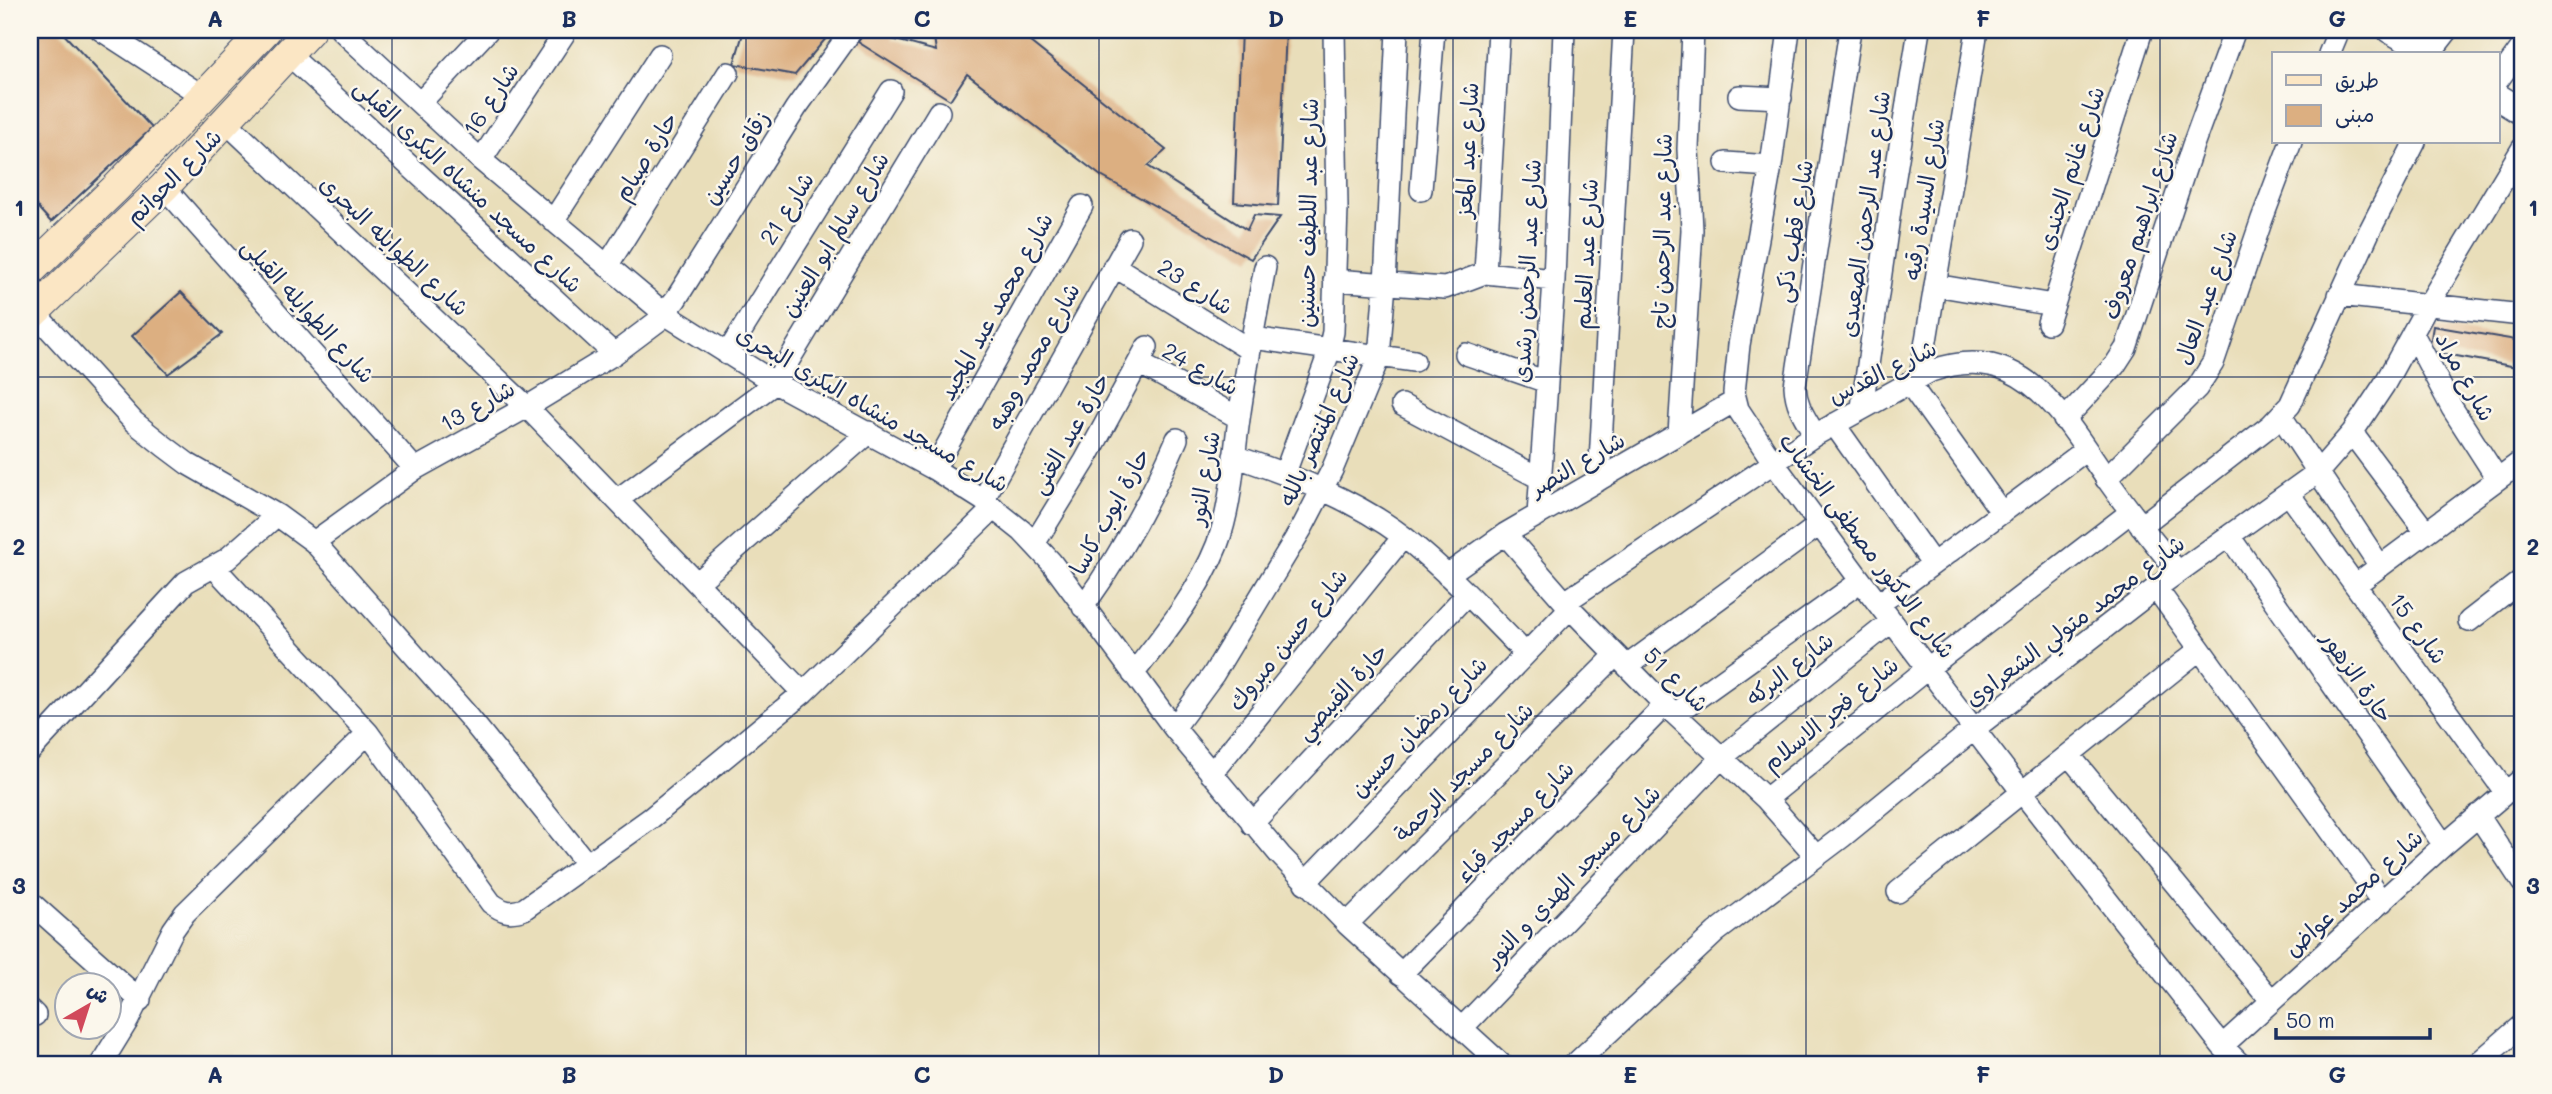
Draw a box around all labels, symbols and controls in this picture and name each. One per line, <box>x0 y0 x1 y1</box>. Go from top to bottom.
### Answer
text: A <box>207 3 223 33</box>
text: B <box>561 3 577 33</box>
text: C <box>913 3 931 33</box>
text: D <box>1268 3 1284 33</box>
text: E <box>1623 3 1637 33</box>
text: F <box>1976 3 1990 33</box>
text: G <box>2328 3 2346 33</box>
legend <box>2272 52 2500 144</box>
street label: شارع 16 <box>455 57 526 142</box>
text: طريق <box>2335 66 2379 93</box>
street label: شارع مسجد منشاه البكرى القبلى <box>347 71 589 300</box>
street label: شارع عبد المعز <box>1447 82 1487 221</box>
street label: شارع غانم الجندى <box>2029 82 2114 255</box>
street label: شارع عبد الرحمن الصعيدى <box>1832 89 1898 339</box>
street label: شارع عبد اللطيف حسنين <box>1290 98 1326 328</box>
text: مبنى <box>2335 100 2374 129</box>
street label: زقاق حسين <box>694 104 776 210</box>
street label: حارة صيام <box>606 106 687 208</box>
street label: شارع السيدة رقيه <box>1895 116 1953 282</box>
street label: شارع الحواتم <box>118 121 231 234</box>
street label: شارع ابراهيم معروف <box>2094 127 2187 324</box>
street label: شارع عبد الرحمن تاج <box>1644 133 1680 329</box>
street label: شارع سالم ابو العنين <box>773 146 899 324</box>
street label: شارع قطب ذكى <box>1767 157 1821 305</box>
street label: شارع عبد الرحمن رشدى <box>1505 158 1549 384</box>
street label: شارع 21 <box>752 166 822 251</box>
street label: شارع الطوايله البحرى <box>313 168 476 324</box>
street label: شارع عبد العليم <box>1566 178 1608 331</box>
text: 1 <box>14 192 24 222</box>
text: 1 <box>2528 192 2538 222</box>
street label: شارع محمد عبد المجيد <box>931 207 1061 406</box>
street label: شارع عبد العال <box>2167 225 2245 369</box>
street label: شارع الطوايله القبلى <box>234 231 382 390</box>
street label: شارع 23 <box>1152 251 1239 323</box>
street label: شارع محمد وهبه <box>980 277 1088 436</box>
street label: شارع مسجد منشاه البكرى البحرى <box>730 318 1015 500</box>
street label: شارع مراد <box>2427 326 2503 427</box>
street label: شارع القدس <box>1823 332 1942 412</box>
street label: شارع 24 <box>1156 335 1245 403</box>
street label: شارع المنتصر بالله <box>1271 348 1367 511</box>
street label: حارة عبد الغنى <box>1022 367 1117 500</box>
street label: شارع 13 <box>434 372 521 439</box>
street label: شارع النصر <box>1522 424 1631 505</box>
street label: شارع الدكتور مصطفى الخشاب <box>1772 426 1963 665</box>
street label: شارع النور <box>1180 429 1228 530</box>
street label: حارة ايوب كاسا <box>1062 442 1156 580</box>
street label: شارع محمد متولي الشعراوى <box>1958 527 2194 718</box>
text: 2 <box>13 531 25 561</box>
text: 2 <box>2527 531 2539 561</box>
street label: شارع حسن مبروك <box>1220 562 1355 718</box>
street label: شارع 15 <box>2381 586 2455 671</box>
street label: حارة الزهور <box>2315 623 2401 728</box>
street label: شارع البركه <box>1739 624 1840 713</box>
street label: حارة القبيصي <box>1288 636 1399 751</box>
street label: شارع 51 <box>1636 640 1716 720</box>
street label: شارع رمضان حسين <box>1343 649 1495 804</box>
street label: شارع فجر الاسلام <box>1756 649 1907 780</box>
street label: شارع مسجد الرحمة <box>1387 695 1541 849</box>
street label: شارع مسجد قباء <box>1448 754 1581 890</box>
street label: شارع مسجد الهدي و النور <box>1476 778 1669 976</box>
street label: شارع محمد عواض <box>2277 822 2430 964</box>
text: 3 <box>12 870 26 900</box>
text: 3 <box>2526 870 2540 900</box>
north arrow <box>52 972 122 1042</box>
text: ش <box>83 976 115 1009</box>
scale bar <box>2276 996 2430 1040</box>
text: 50 m <box>2286 1006 2335 1033</box>
text: A <box>207 1059 223 1089</box>
text: B <box>561 1059 577 1089</box>
text: C <box>913 1059 931 1089</box>
text: D <box>1268 1059 1284 1089</box>
text: E <box>1623 1059 1637 1089</box>
text: F <box>1976 1059 1990 1089</box>
text: G <box>2328 1059 2346 1089</box>

